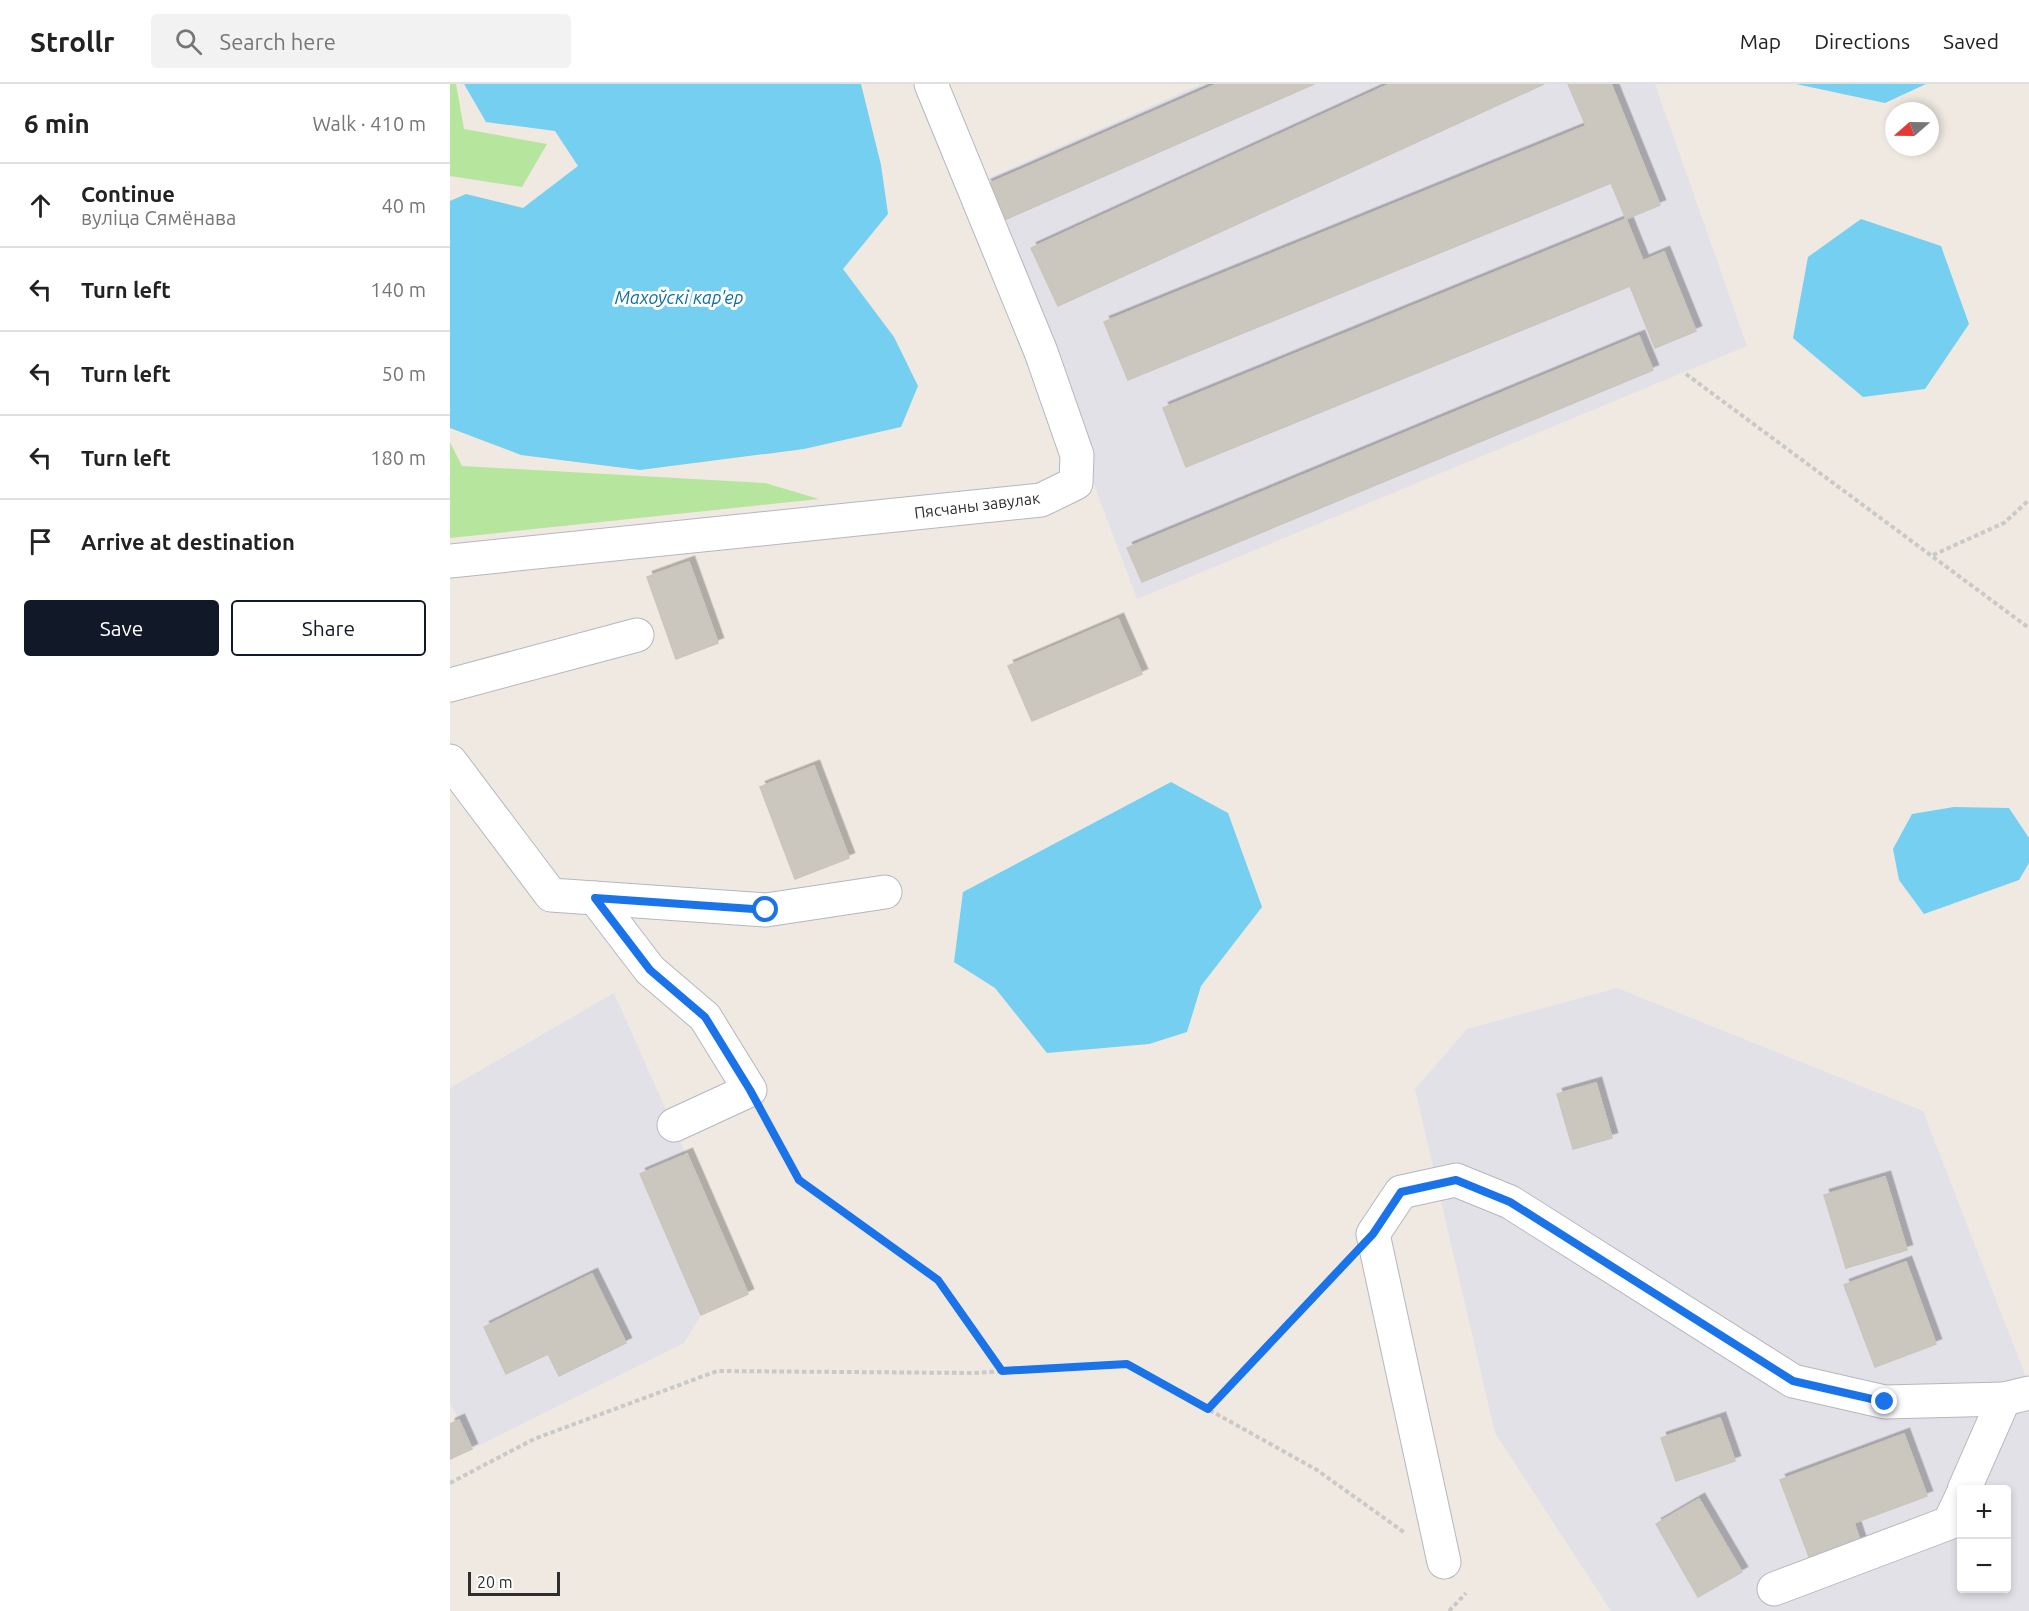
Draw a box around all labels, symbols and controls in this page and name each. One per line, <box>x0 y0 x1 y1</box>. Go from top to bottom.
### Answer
search box <box>151 14 571 68</box>
icon: search <box>172 25 205 58</box>
text: Strollr <box>30 26 115 57</box>
text: Search here <box>220 29 336 54</box>
text: Map <box>1740 29 1781 53</box>
text: Directions <box>1814 29 1910 53</box>
text: Saved <box>1943 29 1999 53</box>
north arrow <box>1885 102 1939 156</box>
text: 6 min <box>24 109 90 138</box>
text: Walk · 410 m <box>313 112 426 135</box>
text: Continue <box>81 181 175 206</box>
icon: ahead <box>24 189 57 222</box>
text: 40 m <box>382 194 426 217</box>
text: вуліца Сямёнава <box>81 206 236 229</box>
icon: left <box>24 273 57 306</box>
text: Turn left <box>81 277 171 302</box>
text: 140 m <box>370 278 426 301</box>
water label: Махоўскі кар'ер <box>615 287 743 307</box>
icon: left <box>24 357 57 390</box>
text: Turn left <box>81 361 171 386</box>
text: 50 m <box>382 362 426 385</box>
icon: left <box>24 441 57 474</box>
text: Turn left <box>81 445 171 470</box>
text: 180 m <box>370 446 426 469</box>
street label: Пясчаны завулак <box>913 488 1041 522</box>
icon: arrive <box>24 525 57 558</box>
text: Arrive at destination <box>81 529 295 554</box>
button: Save <box>24 600 219 656</box>
button: Share <box>231 600 426 656</box>
route start <box>752 896 778 922</box>
route end <box>1871 1388 1897 1414</box>
map controls <box>1957 1485 2011 1593</box>
button: + <box>1957 1485 2011 1539</box>
button: − <box>1957 1539 2011 1593</box>
scale bar <box>468 1569 560 1596</box>
text: 20 m <box>477 1573 513 1591</box>

